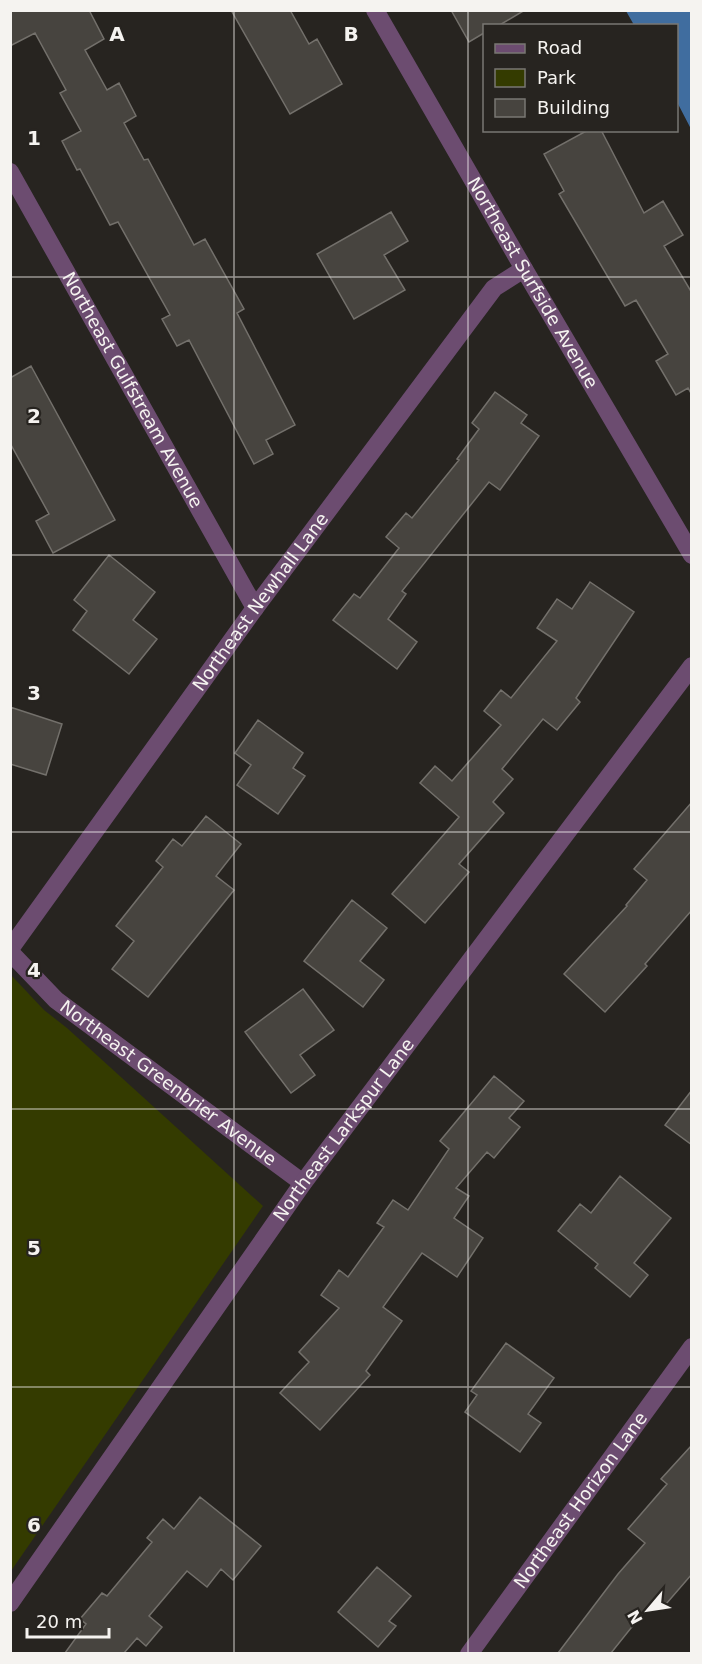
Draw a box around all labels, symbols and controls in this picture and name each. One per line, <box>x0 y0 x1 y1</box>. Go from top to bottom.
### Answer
text: A <box>109 22 125 46</box>
text: B <box>343 22 359 46</box>
legend <box>483 24 678 132</box>
text: Road <box>537 37 582 58</box>
text: Park <box>537 67 576 88</box>
text: Building <box>537 97 610 118</box>
text: 1 <box>27 126 41 150</box>
street label: Northeast Surfside Avenue <box>463 173 603 392</box>
street label: Northeast Gulfstream Avenue <box>58 268 208 511</box>
text: 2 <box>27 404 41 428</box>
street label: Northeast Newhall Lane <box>188 508 332 695</box>
text: 3 <box>27 681 41 705</box>
text: 4 <box>27 958 41 982</box>
street label: Northeast Greenbrier Avenue <box>56 996 281 1170</box>
street label: Northeast Larkspur Lane <box>269 1034 418 1225</box>
text: 5 <box>27 1236 41 1260</box>
street label: Northeast Horizon Lane <box>509 1408 651 1592</box>
text: 6 <box>27 1513 41 1537</box>
north arrow <box>618 1580 678 1640</box>
scale bar <box>27 1601 110 1639</box>
text: N <box>624 1607 647 1627</box>
text: 20 m <box>36 1611 82 1632</box>

